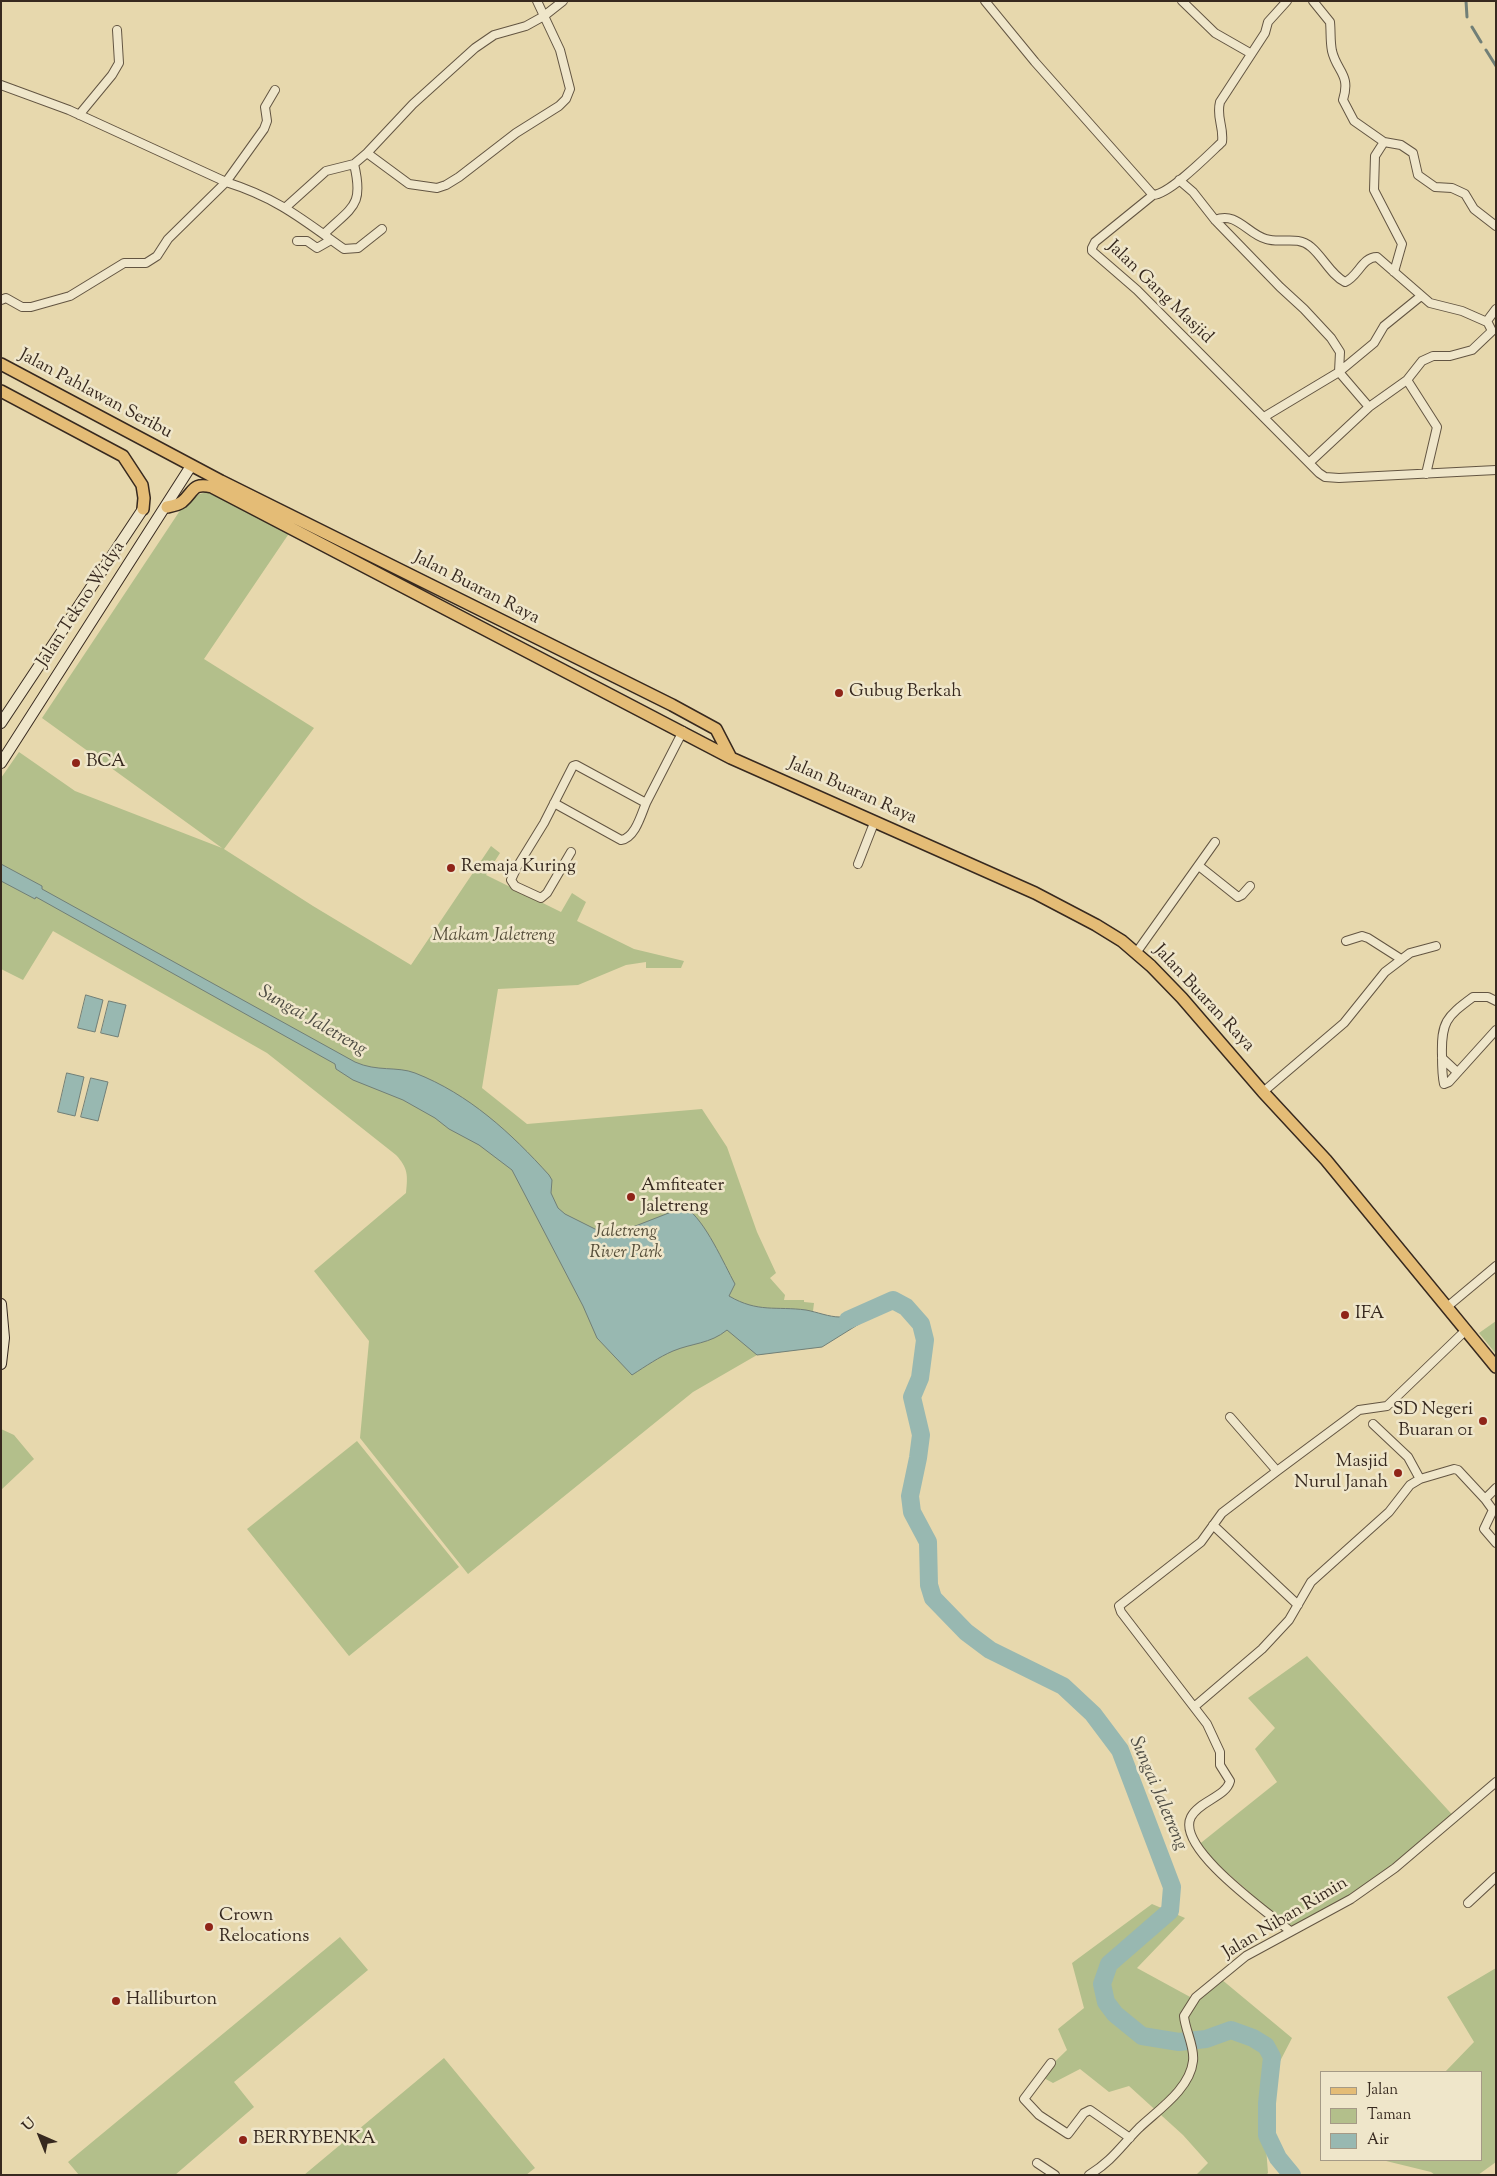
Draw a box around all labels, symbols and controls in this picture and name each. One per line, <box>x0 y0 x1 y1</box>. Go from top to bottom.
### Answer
street label: Jalan Gang Masjid <box>1101 237 1217 349</box>
street label: Jalan Pahlawan Seribu <box>15 345 175 445</box>
street label: Jalan Tekno Widya <box>33 538 131 672</box>
street label: Jalan Buaran Raya <box>409 548 543 630</box>
place label: Gubug Berkah <box>849 682 962 704</box>
marker: Gubug Berkah <box>833 687 845 699</box>
place label: BCA <box>86 752 126 774</box>
street label: Jalan Buaran Raya <box>784 754 920 830</box>
marker: BCA <box>70 757 82 769</box>
place label: Remaja Kuring <box>461 857 576 879</box>
marker: Remaja Kuring <box>445 862 457 874</box>
park label: Makam Jaletreng <box>432 926 556 948</box>
street label: Jalan Buaran Raya <box>1148 941 1258 1057</box>
water label: Sungai Jaletreng <box>254 982 370 1062</box>
place label: Amfiteater Jaletreng <box>641 1176 724 1218</box>
marker: Amfiteater Jaletreng <box>625 1191 637 1203</box>
park label: Jaletreng River Park <box>589 1222 663 1264</box>
place label: IFA <box>1355 1304 1384 1326</box>
marker: IFA <box>1339 1309 1351 1321</box>
place label: SD Negeri Buaran 01 <box>1393 1400 1473 1442</box>
marker: SD Negeri Buaran 01 <box>1477 1415 1489 1427</box>
place label: Masjid Nurul Janah <box>1294 1452 1388 1495</box>
marker: Masjid Nurul Janah <box>1392 1467 1404 1479</box>
water label: Sungai Jaletreng <box>1123 1733 1191 1855</box>
street label: Jalan Niban Rimin <box>1220 1873 1352 1965</box>
place label: Crown Relocations <box>219 1906 309 1948</box>
marker: Crown Relocations <box>203 1921 215 1933</box>
place label: Halliburton <box>126 1990 217 2012</box>
marker: Halliburton <box>110 1995 122 2007</box>
legend <box>1320 2071 1482 2161</box>
text: Jalan <box>1367 2080 1398 2101</box>
text: Taman <box>1367 2105 1411 2126</box>
north arrow <box>15 2111 65 2161</box>
text: U <box>19 2114 41 2136</box>
place label: BERRYBENKA <box>253 2129 376 2151</box>
text: Air <box>1367 2130 1389 2151</box>
marker: BERRYBENKA <box>237 2134 249 2146</box>

